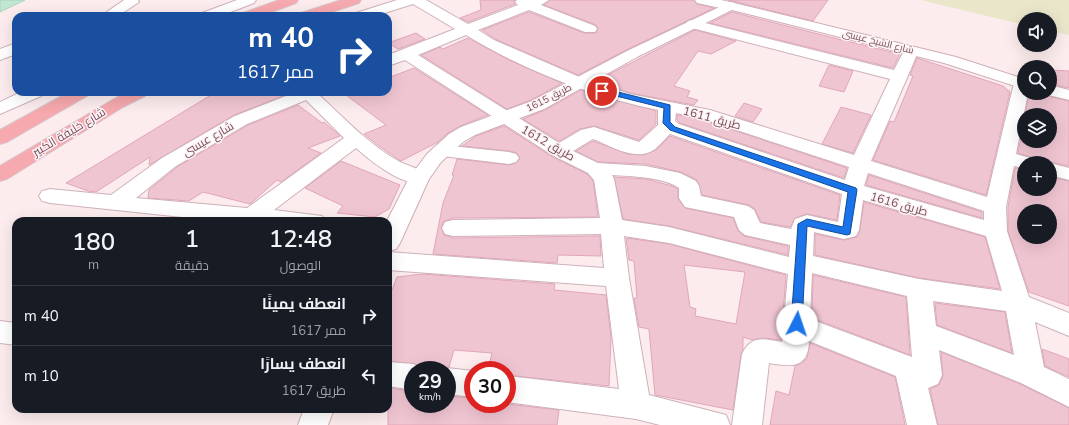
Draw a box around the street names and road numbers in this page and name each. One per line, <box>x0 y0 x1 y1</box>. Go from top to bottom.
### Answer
street label: شارع الشيخ عيسى <box>841 26 915 58</box>
street label: طريق 1615 <box>524 81 574 115</box>
street label: طريق 1611 <box>681 103 743 133</box>
street label: شارع خليفة الكبير <box>28 104 109 161</box>
street label: شارع عيسى <box>179 118 237 160</box>
street label: طريق 1612 <box>518 121 578 165</box>
street label: طريق 1616 <box>868 188 930 220</box>

